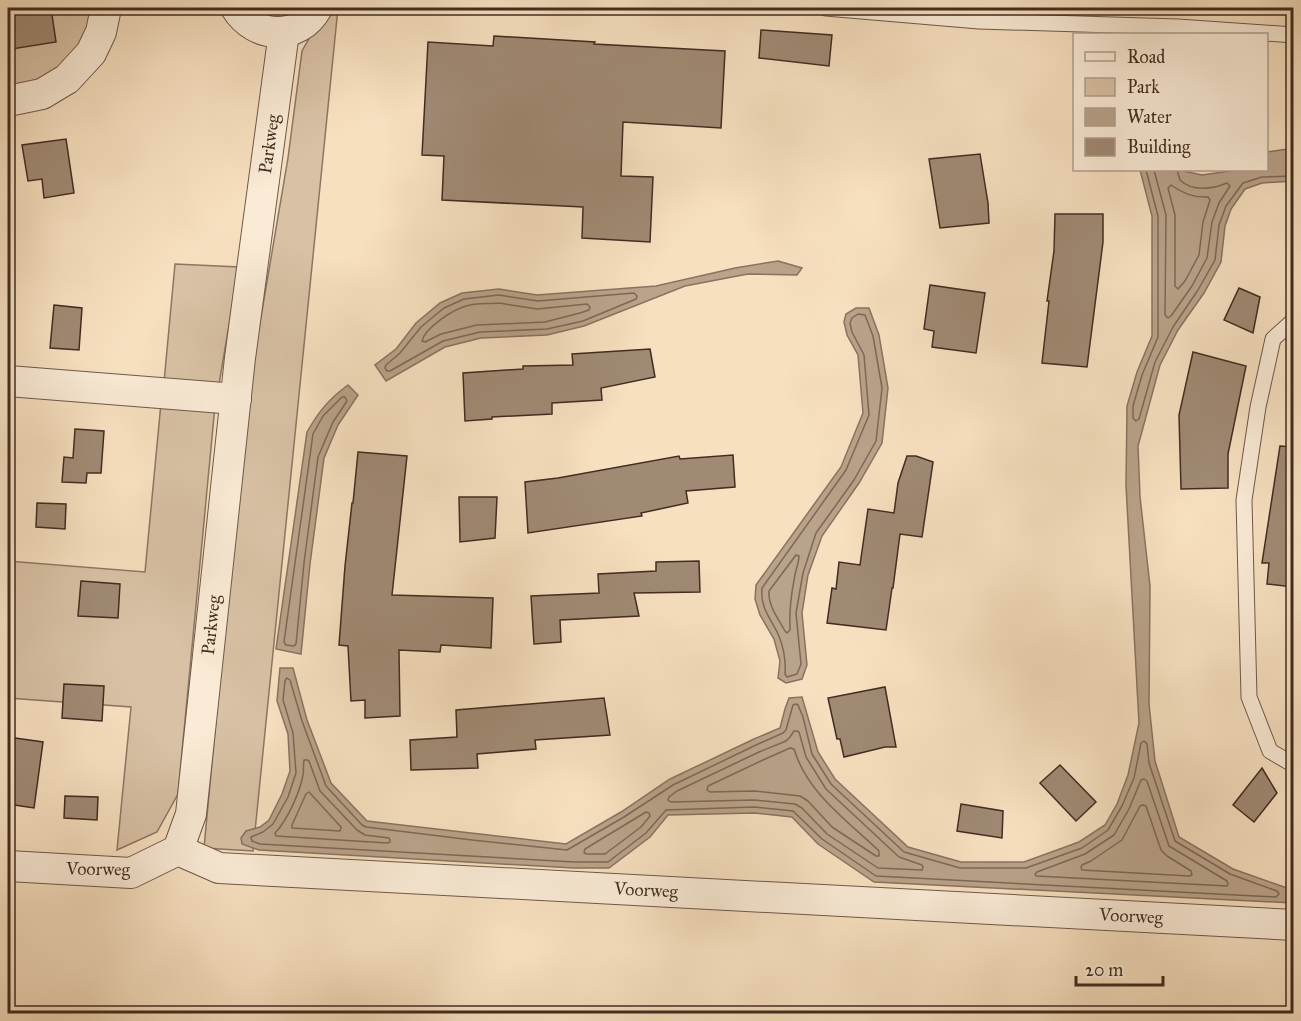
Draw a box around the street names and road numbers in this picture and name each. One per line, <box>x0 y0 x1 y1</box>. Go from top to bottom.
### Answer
street label: Parkweg <box>254 112 285 175</box>
street label: Parkweg <box>197 593 226 656</box>
street label: Voorweg <box>65 857 131 882</box>
street label: Voorweg <box>612 877 679 904</box>
street label: Voorweg <box>1097 903 1164 930</box>

